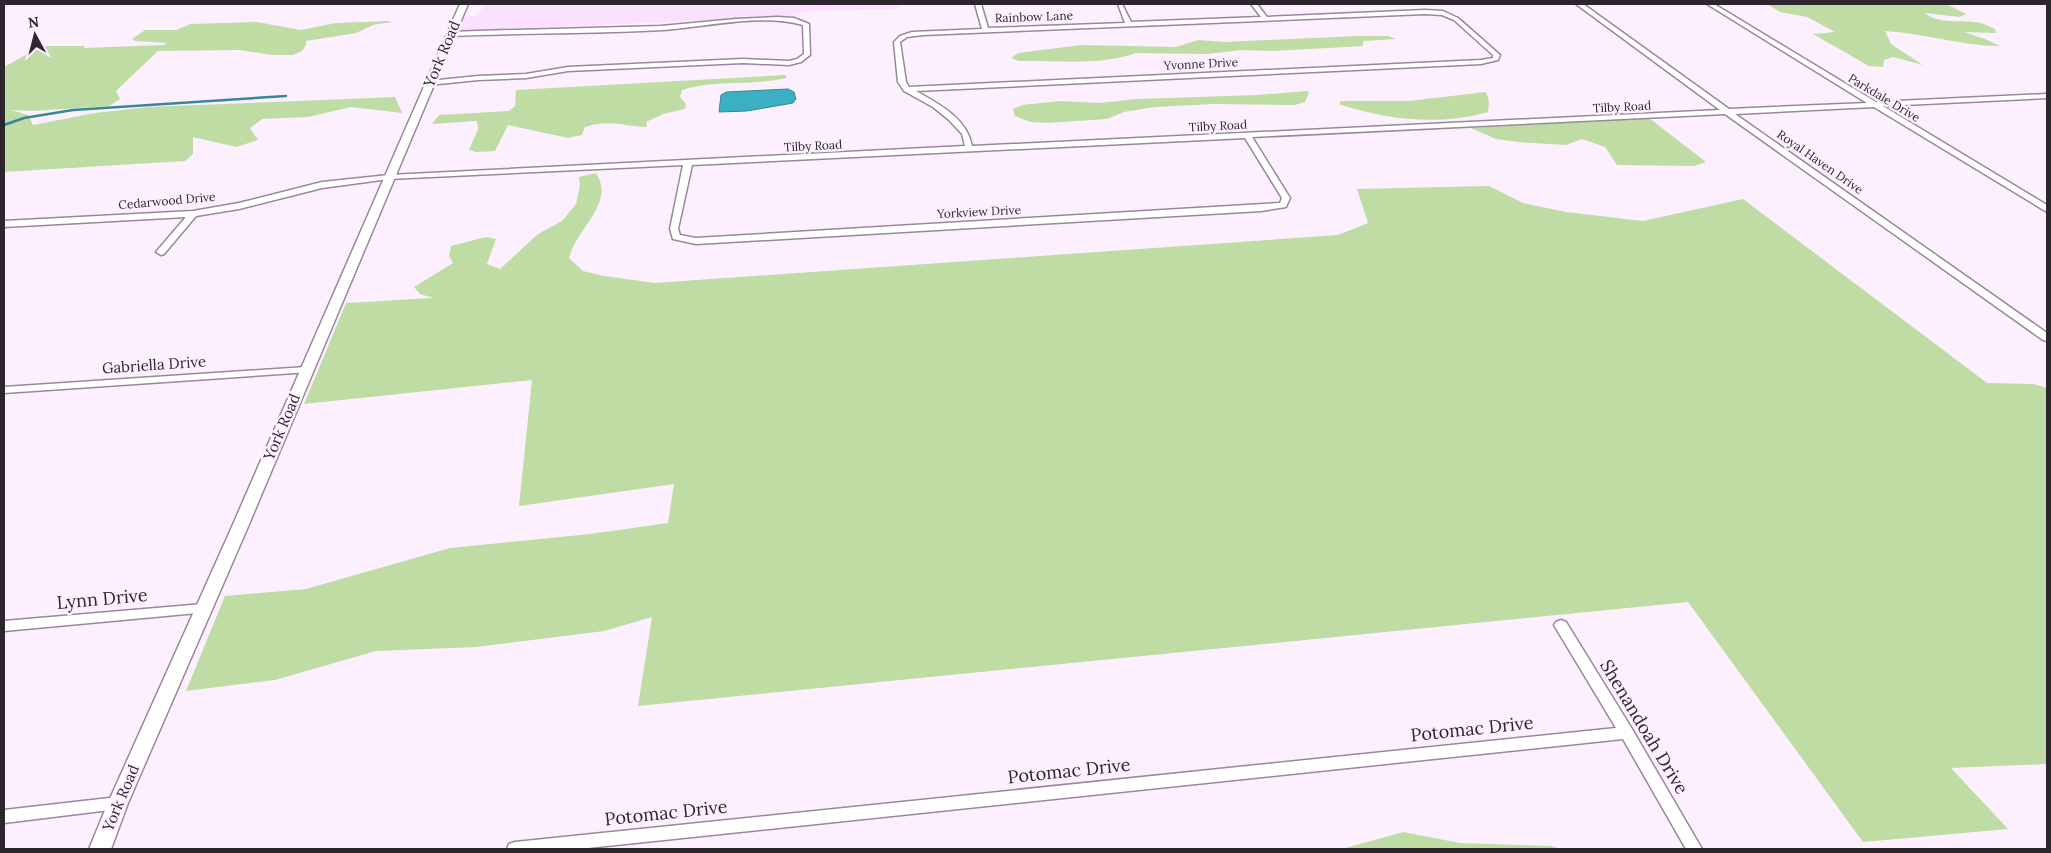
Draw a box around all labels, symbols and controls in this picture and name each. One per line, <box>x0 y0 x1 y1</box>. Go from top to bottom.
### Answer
street label: Rainbow Lane <box>995 8 1074 25</box>
north arrow <box>10 10 60 60</box>
text: N <box>27 12 40 32</box>
street label: York Road <box>419 18 464 91</box>
street label: Yvonne Drive <box>1162 54 1239 73</box>
street label: Parkdale Drive <box>1846 70 1923 125</box>
street label: Tilby Road <box>1592 97 1652 116</box>
street label: Tilby Road <box>1188 116 1248 135</box>
street label: Royal Haven Drive <box>1774 126 1867 197</box>
street label: Tilby Road <box>783 136 843 155</box>
street label: Cedarwood Drive <box>118 189 217 212</box>
street label: Yorkview Drive <box>936 202 1022 221</box>
street label: Gabriella Drive <box>101 351 207 378</box>
street label: York Road <box>259 391 304 464</box>
street label: Lynn Drive <box>56 583 149 614</box>
street label: Shenandoah Drive <box>1595 655 1694 798</box>
street label: Potomac Drive <box>1409 711 1535 746</box>
street label: Potomac Drive <box>1006 753 1132 788</box>
street label: York Road <box>98 762 143 835</box>
street label: Potomac Drive <box>603 795 729 830</box>

